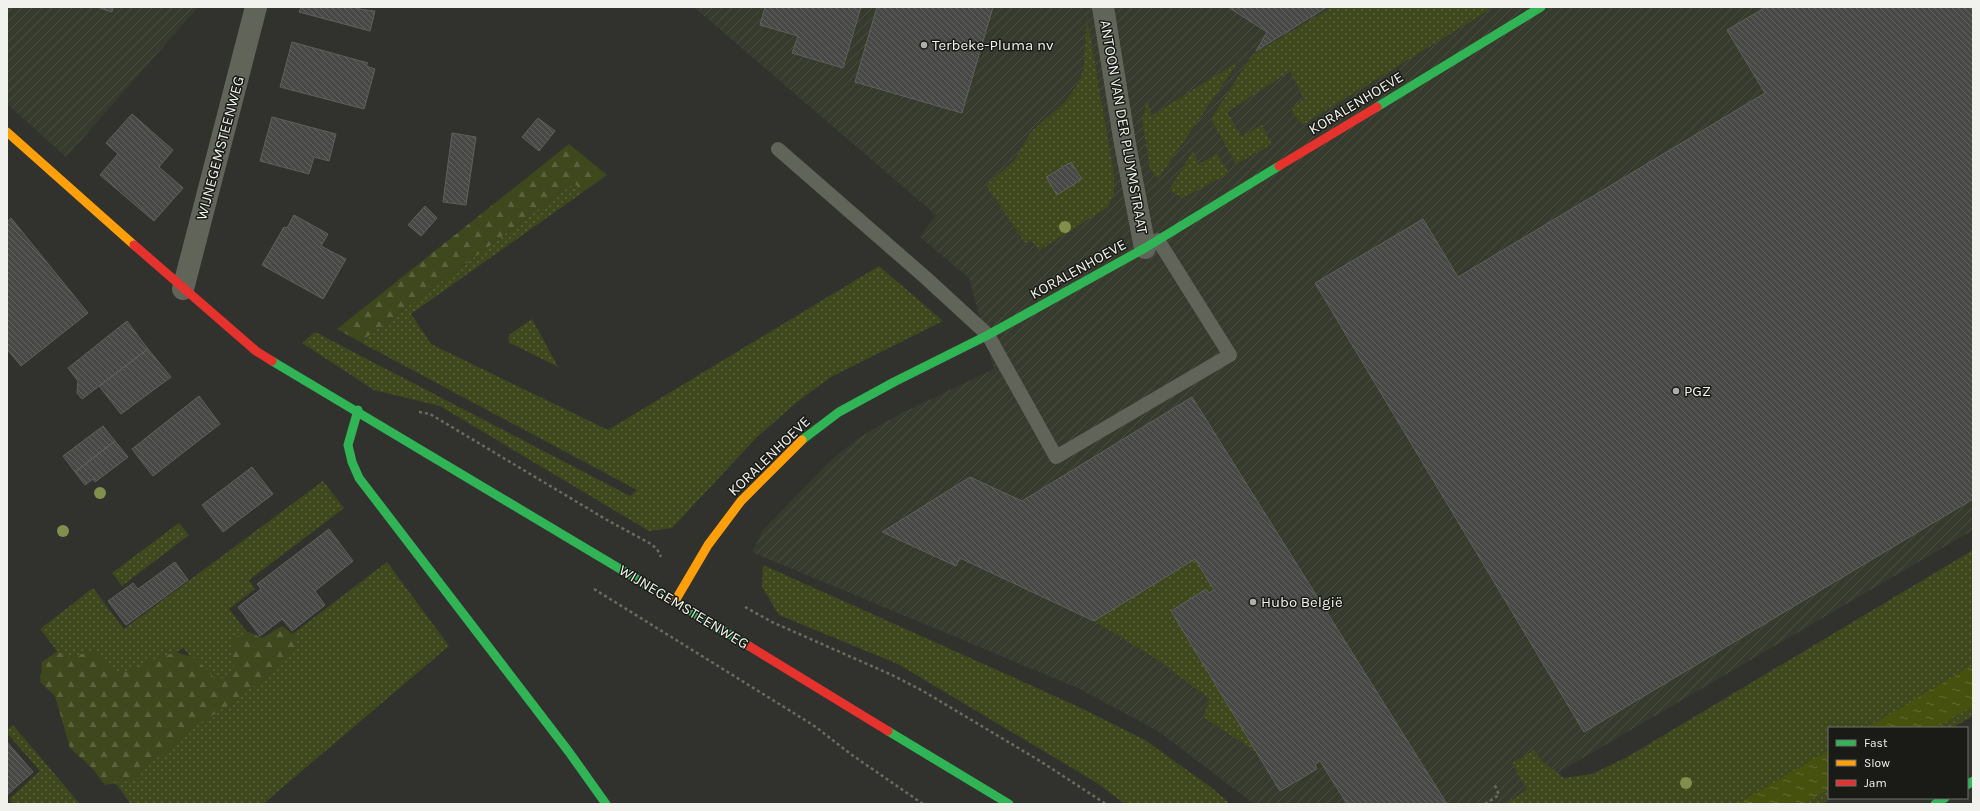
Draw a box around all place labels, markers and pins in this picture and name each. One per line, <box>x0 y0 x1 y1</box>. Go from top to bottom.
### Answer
place label: Terbeke-Pluma nv <box>932 36 1054 54</box>
marker: Terbeke-Pluma nv <box>919 40 929 50</box>
place label: PGZ <box>1684 382 1711 400</box>
marker: PGZ <box>1671 386 1681 396</box>
place label: Hubo België <box>1261 593 1343 611</box>
marker: Hubo België <box>1248 597 1258 607</box>

